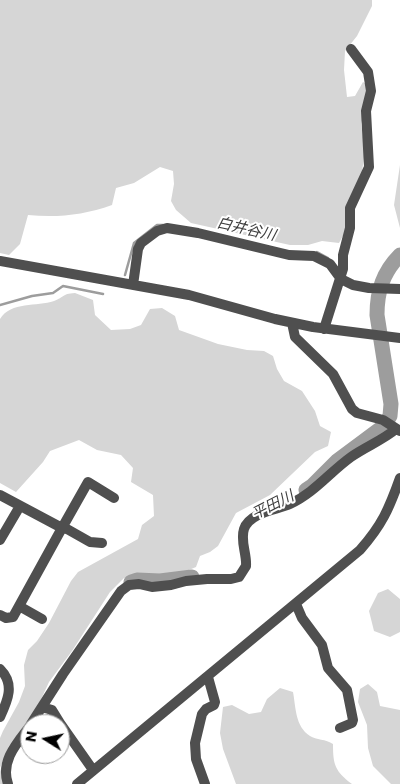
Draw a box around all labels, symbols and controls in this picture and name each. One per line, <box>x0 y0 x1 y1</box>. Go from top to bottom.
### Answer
water label: 白井谷川 <box>215 214 277 246</box>
water label: 平田川 <box>249 488 297 524</box>
north arrow <box>20 714 70 764</box>
text: N <box>20 730 42 743</box>

